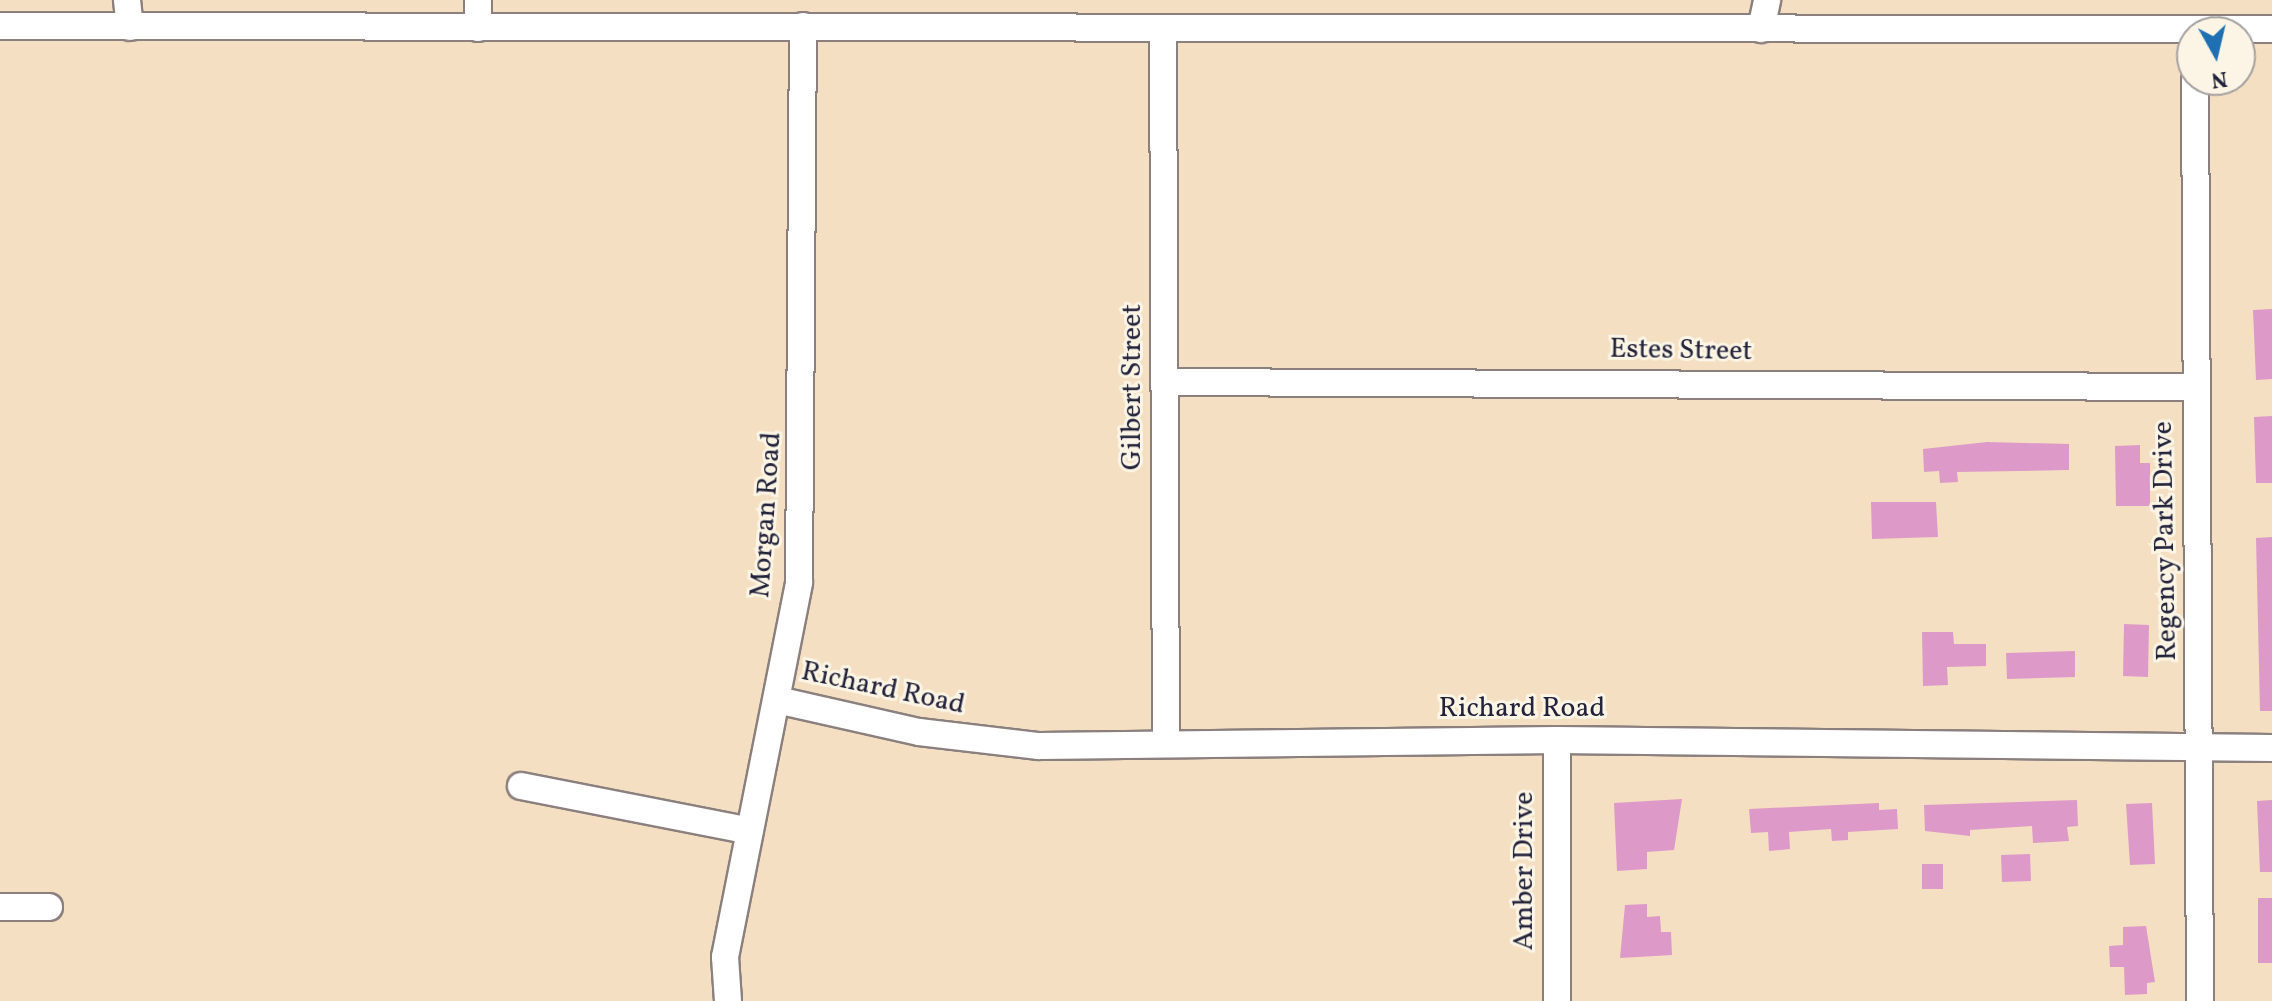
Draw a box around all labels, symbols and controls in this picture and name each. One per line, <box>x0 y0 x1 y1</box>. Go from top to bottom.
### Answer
north arrow <box>2176 16 2256 96</box>
text: N <box>2209 62 2229 95</box>
street label: Gilbert Street <box>1116 304 1150 470</box>
street label: Estes Street <box>1609 333 1753 369</box>
street label: Regency Park Drive <box>2147 420 2185 662</box>
street label: Morgan Road <box>744 431 790 599</box>
street label: Richard Road <box>798 655 968 723</box>
street label: Richard Road <box>1439 692 1605 726</box>
street label: Amber Drive <box>1508 792 1542 950</box>

